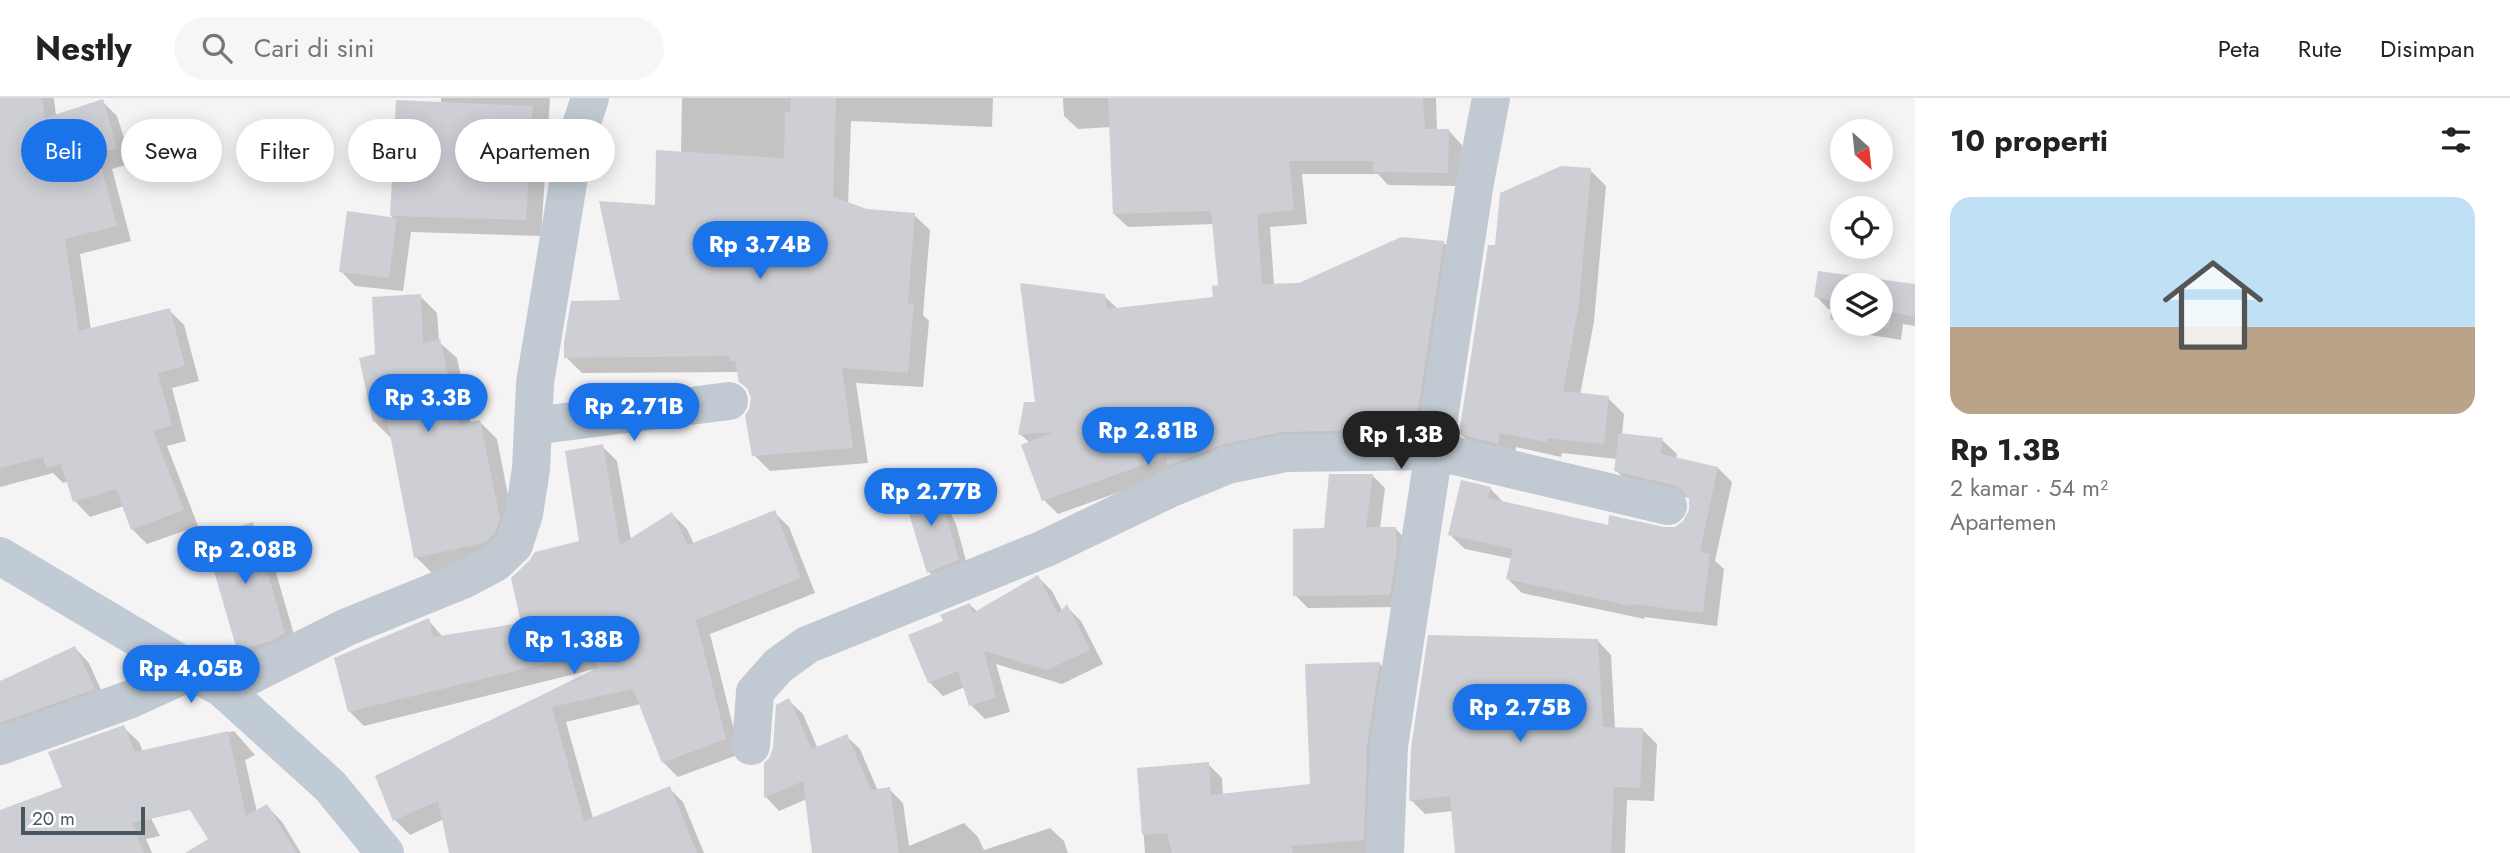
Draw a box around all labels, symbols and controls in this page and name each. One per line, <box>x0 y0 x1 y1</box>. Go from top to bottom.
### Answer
search box <box>174 17 664 80</box>
text: Nestly <box>35 25 132 72</box>
icon: search <box>198 29 236 67</box>
text: Cari di sini <box>254 29 375 67</box>
text: Peta <box>2218 31 2260 66</box>
text: Rute <box>2298 31 2342 66</box>
text: Disimpan <box>2380 31 2475 66</box>
chip: Beli <box>21 119 107 182</box>
chip: Sewa <box>121 119 222 182</box>
chip: Filter <box>236 119 334 182</box>
chip: Baru <box>348 119 441 182</box>
chip: Apartemen <box>455 119 615 182</box>
north arrow <box>1830 119 1894 182</box>
map controls <box>1830 119 1893 336</box>
text: 10 properti <box>1950 119 2108 162</box>
icon: filters <box>2437 121 2475 159</box>
button: locate <box>1830 196 1893 259</box>
pin: Rp 3.74B <box>688 222 832 281</box>
text: Rp 3.74B <box>709 227 811 261</box>
icon: home <box>2150 242 2276 368</box>
button: layers <box>1830 273 1893 336</box>
pin: Rp 3.3B <box>363 374 493 434</box>
text: Rp 3.3B <box>385 380 471 414</box>
pin: Rp 2.71B <box>562 384 706 443</box>
text: Rp 2.71B <box>584 389 684 423</box>
pin: Rp 2.81B <box>1076 408 1220 467</box>
pin: Rp 1.3B <box>1336 412 1466 471</box>
text: Rp 2.81B <box>1098 413 1198 447</box>
text: Rp 1.3B <box>1359 417 1443 451</box>
text: Rp 1.3B <box>1950 428 2060 471</box>
pin: Rp 2.77B <box>859 468 1003 528</box>
text: 2 kamar · 54 m² <box>1950 471 2108 505</box>
text: Rp 2.77B <box>880 474 982 508</box>
text: Apartemen <box>1950 505 2056 539</box>
pin: Rp 2.08B <box>173 526 317 586</box>
text: Rp 2.08B <box>193 532 297 566</box>
pin: Rp 1.38B <box>502 616 646 676</box>
text: Rp 1.38B <box>524 622 624 656</box>
pin: Rp 4.05B <box>119 646 263 705</box>
text: Rp 4.05B <box>139 651 243 685</box>
pin: Rp 2.75B <box>1448 684 1592 744</box>
text: Rp 2.75B <box>1469 690 1571 724</box>
scale bar <box>21 804 145 836</box>
text: 20 m <box>32 805 75 832</box>

